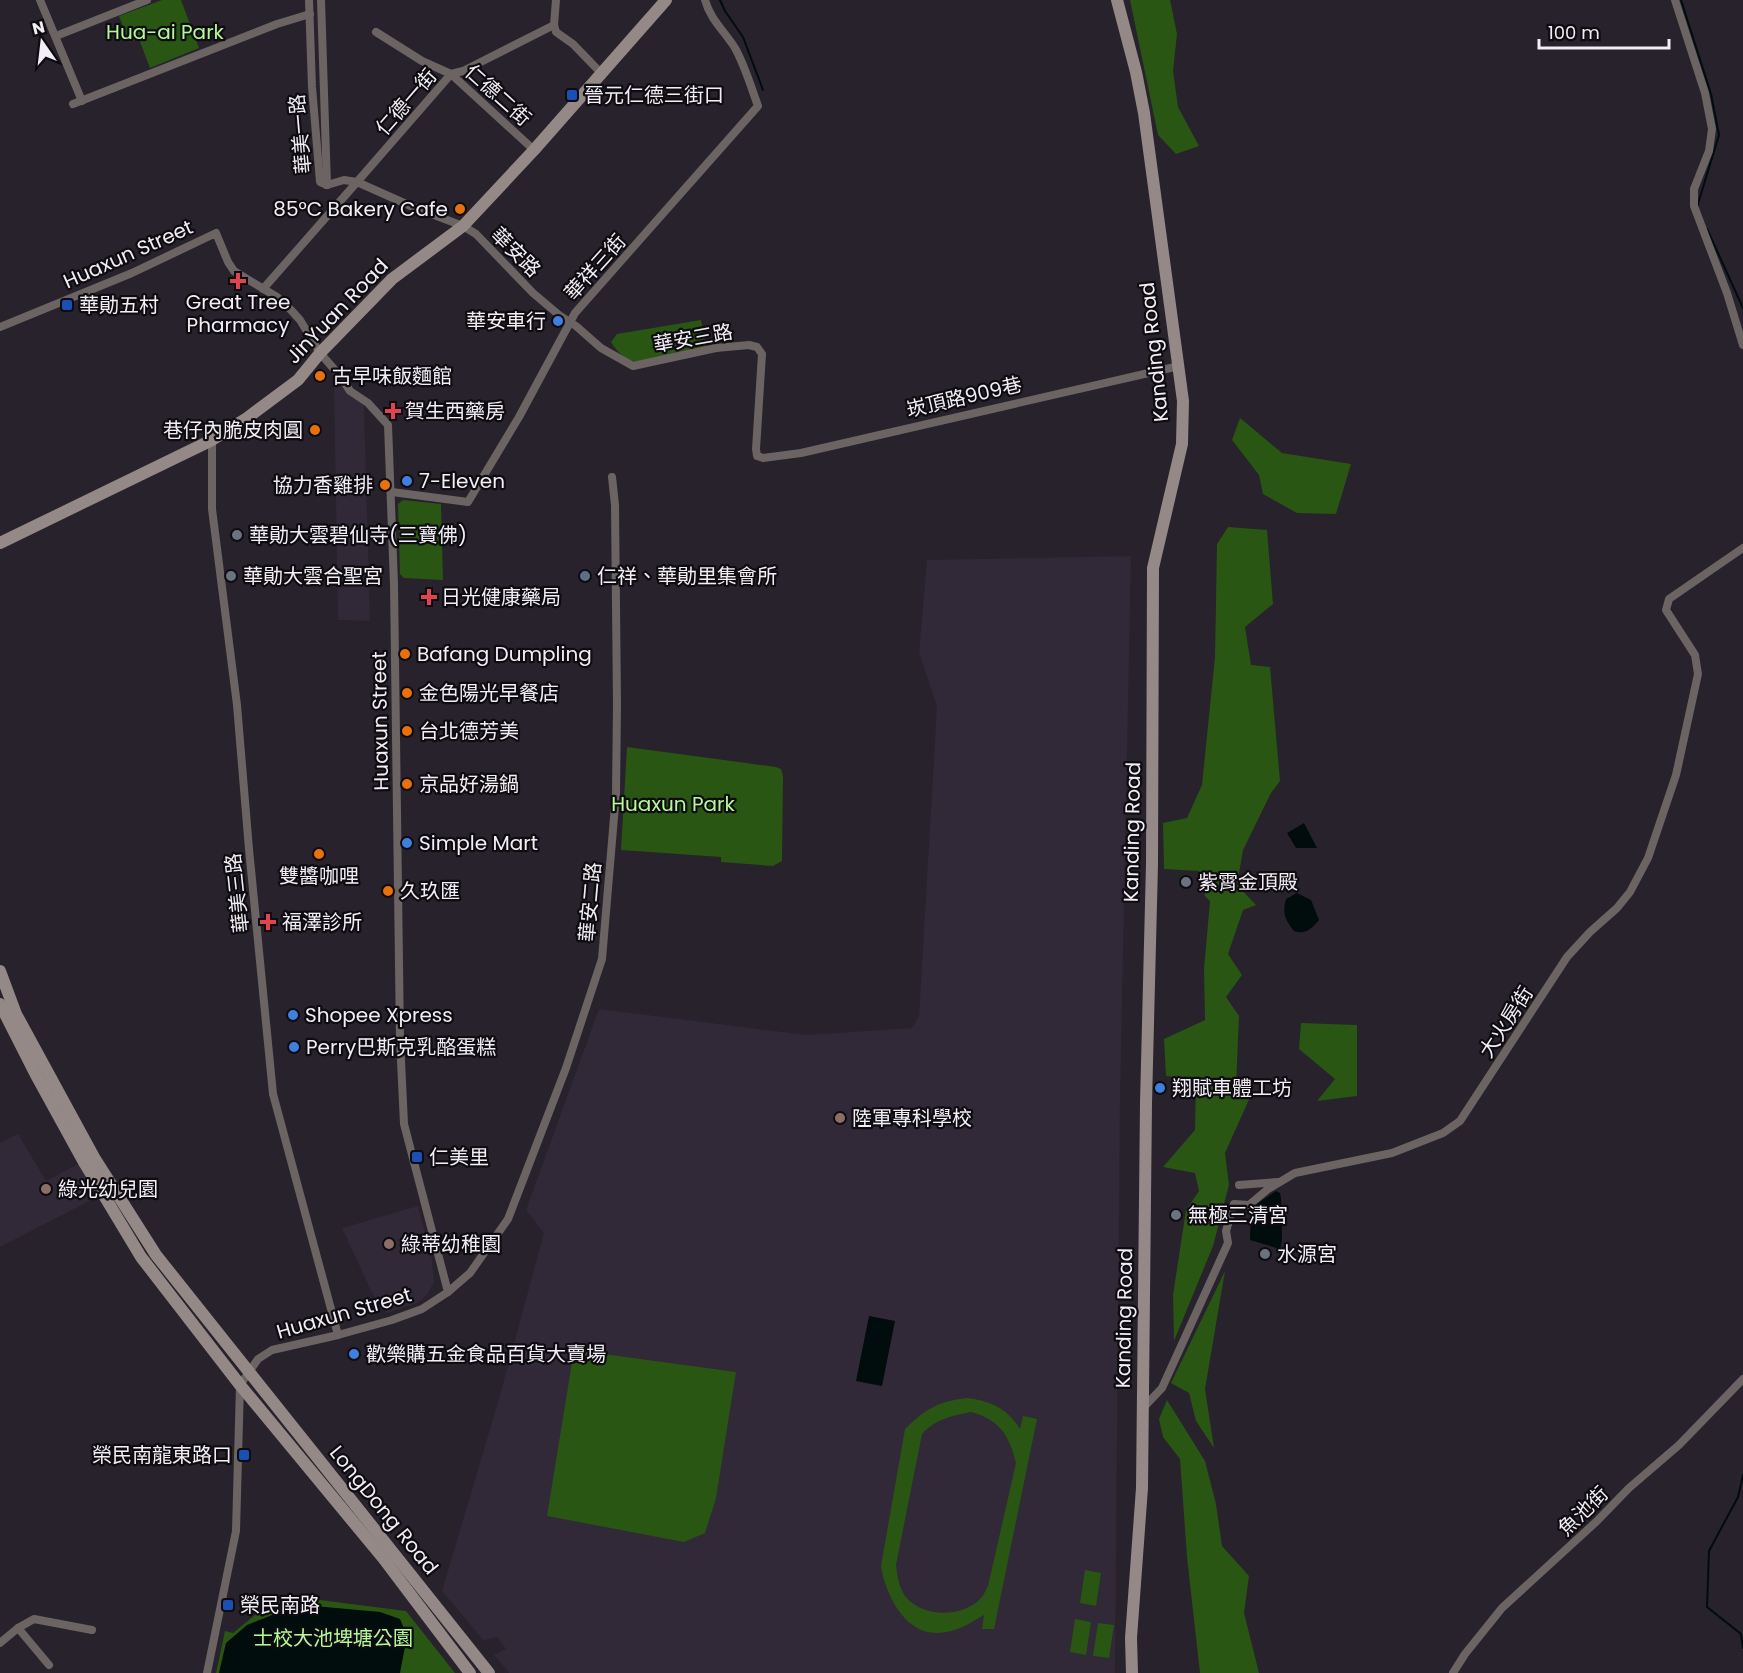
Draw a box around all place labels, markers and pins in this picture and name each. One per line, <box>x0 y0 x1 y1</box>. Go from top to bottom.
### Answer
place label: 晉元仁德三街口 <box>584 81 724 109</box>
marker: 晉元仁德三街口 <box>565 88 579 102</box>
place label: 85°C Bakery Cafe <box>273 195 448 223</box>
marker: 85°C Bakery Cafe <box>453 202 467 216</box>
marker: Great Tree Pharmacy <box>231 274 245 288</box>
place label: Great Tree Pharmacy <box>186 288 290 339</box>
place label: 華勛五村 <box>79 291 159 319</box>
marker: 華勛五村 <box>60 298 74 312</box>
place label: 華安車行 <box>466 307 546 335</box>
marker: 華安車行 <box>551 314 565 328</box>
place label: 古早味飯麵館 <box>332 362 452 390</box>
marker: 古早味飯麵館 <box>313 369 327 383</box>
place label: 賀生西藥房 <box>405 397 505 425</box>
marker: 賀生西藥房 <box>386 404 400 418</box>
place label: 巷仔內脆皮肉圓 <box>163 416 303 444</box>
marker: 巷仔內脆皮肉圓 <box>308 423 322 437</box>
place label: 7-Eleven <box>419 467 505 495</box>
place label: 協力香雞排 <box>273 471 373 499</box>
marker: 7-Eleven <box>400 474 414 488</box>
marker: 協力香雞排 <box>378 478 392 492</box>
place label: 華勛大雲碧仙寺(三寶佛) <box>249 521 467 549</box>
marker: 華勛大雲碧仙寺(三寶佛) <box>230 528 244 542</box>
place label: 華勛大雲合聖宮 <box>243 562 383 590</box>
place label: 仁祥、華勛里集會所 <box>597 562 777 590</box>
marker: 華勛大雲合聖宮 <box>224 569 238 583</box>
marker: 仁祥、華勛里集會所 <box>578 569 592 583</box>
place label: 日光健康藥局 <box>441 583 561 611</box>
marker: 日光健康藥局 <box>422 590 436 604</box>
place label: Bafang Dumpling <box>417 640 592 668</box>
marker: Bafang Dumpling <box>398 647 412 661</box>
place label: 金色陽光早餐店 <box>419 679 559 707</box>
marker: 金色陽光早餐店 <box>400 686 414 700</box>
place label: 台北德芳美 <box>419 717 519 745</box>
marker: 台北德芳美 <box>400 724 414 738</box>
place label: 京品好湯鍋 <box>419 770 519 798</box>
marker: 京品好湯鍋 <box>400 777 414 791</box>
place label: Simple Mart <box>419 829 538 857</box>
marker: Simple Mart <box>400 836 414 850</box>
marker: 雙醬咖哩 <box>312 847 326 861</box>
place label: 雙醬咖哩 <box>279 862 359 890</box>
place label: 紫霄金頂殿 <box>1198 868 1298 896</box>
marker: 紫霄金頂殿 <box>1179 875 1193 889</box>
place label: 久玖匯 <box>400 877 460 905</box>
marker: 久玖匯 <box>381 884 395 898</box>
place label: 福澤診所 <box>282 908 362 936</box>
marker: 福澤診所 <box>259 913 277 931</box>
place label: Shopee Xpress <box>305 1001 453 1029</box>
marker: Shopee Xpress <box>286 1008 300 1022</box>
place label: Perry巴斯克乳酪蛋糕 <box>306 1033 496 1061</box>
marker: Perry巴斯克乳酪蛋糕 <box>287 1040 301 1054</box>
place label: 翔賦車體工坊 <box>1172 1074 1292 1102</box>
marker: 翔賦車體工坊 <box>1153 1081 1167 1095</box>
place label: 陸軍專科學校 <box>852 1104 972 1132</box>
marker: 陸軍專科學校 <box>833 1111 847 1125</box>
place label: 仁美里 <box>429 1143 489 1171</box>
marker: 仁美里 <box>410 1150 424 1164</box>
place label: 綠光幼兒園 <box>58 1175 158 1203</box>
marker: 綠光幼兒園 <box>39 1182 53 1196</box>
place label: 無極三清宮 <box>1188 1201 1288 1229</box>
marker: 無極三清宮 <box>1169 1208 1183 1222</box>
place label: 綠蒂幼稚園 <box>401 1230 501 1258</box>
marker: 綠蒂幼稚園 <box>382 1237 396 1251</box>
place label: 水源宮 <box>1277 1240 1337 1268</box>
marker: 水源宮 <box>1258 1247 1272 1261</box>
place label: 歡樂購五金食品百貨大賣場 <box>366 1340 606 1368</box>
marker: 歡樂購五金食品百貨大賣場 <box>347 1347 361 1361</box>
place label: 榮民南龍東路口 <box>92 1441 232 1469</box>
marker: 榮民南龍東路口 <box>237 1448 251 1462</box>
place label: 榮民南路 <box>240 1591 320 1619</box>
marker: 榮民南路 <box>221 1598 235 1612</box>

